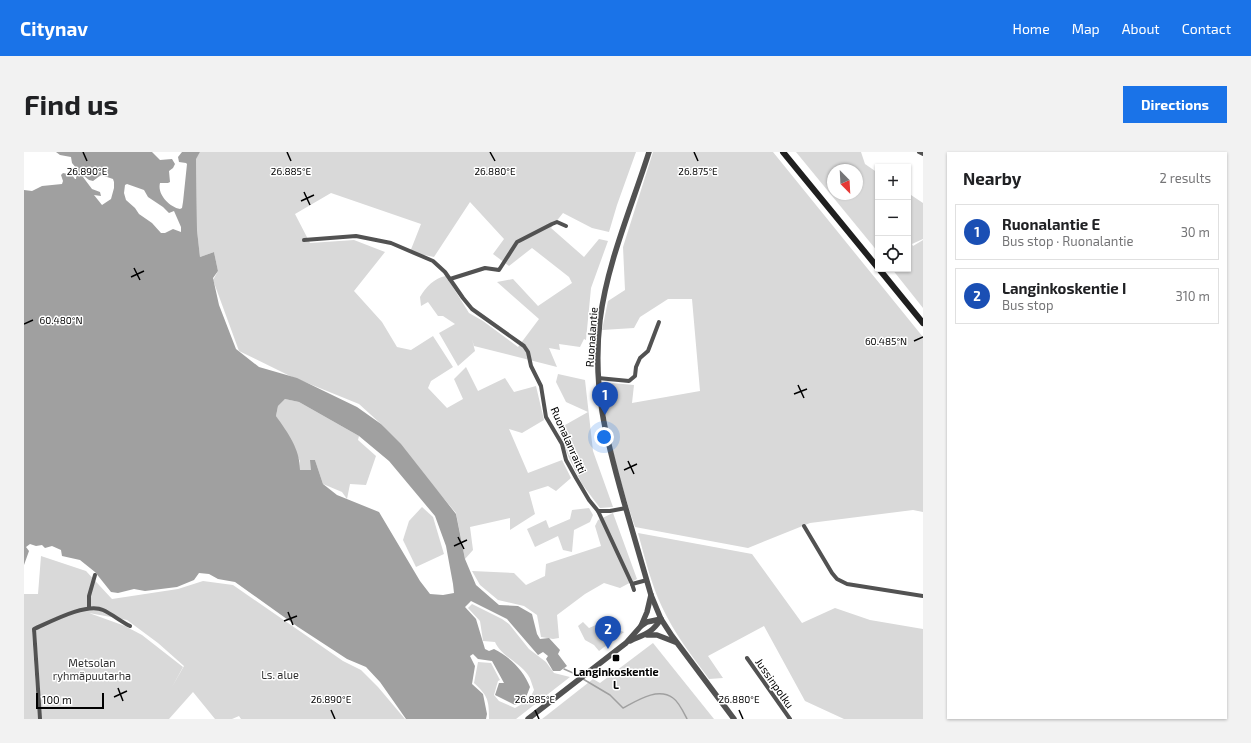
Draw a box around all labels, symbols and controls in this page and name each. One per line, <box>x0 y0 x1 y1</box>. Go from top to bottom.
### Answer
text: Citynav <box>20 17 88 40</box>
text: Home <box>1013 20 1050 37</box>
text: Map <box>1072 20 1100 37</box>
text: About <box>1122 20 1160 37</box>
text: Contact <box>1182 20 1231 37</box>
button: Directions <box>1123 86 1227 123</box>
text: Find us <box>24 87 118 121</box>
north arrow <box>827 164 863 200</box>
map controls <box>875 164 911 272</box>
button: + <box>875 164 911 200</box>
text: 26.890°E <box>67 165 108 177</box>
text: 26.885°E <box>271 165 312 177</box>
text: 26.880°E <box>474 165 516 177</box>
text: 26.875°E <box>678 165 718 177</box>
text: Nearby <box>963 168 1021 188</box>
text: 2 results <box>1159 170 1211 186</box>
button: − <box>875 200 911 236</box>
text: Ruonalantie E <box>1002 215 1100 233</box>
text: 1 <box>974 224 980 240</box>
text: 30 m <box>1181 224 1210 240</box>
text: Bus stop · Ruonalantie <box>1002 233 1134 249</box>
button: locate <box>875 236 911 272</box>
text: Langinkoskentie I <box>1002 279 1126 297</box>
text: 2 <box>973 288 981 304</box>
text: 310 m <box>1175 288 1210 304</box>
text: Bus stop <box>1002 297 1053 313</box>
street label: Ruonalantie <box>582 306 600 368</box>
text: 60.480°N <box>40 314 82 326</box>
text: 60.485°N <box>865 335 907 347</box>
pin: 1 <box>592 382 618 415</box>
street label: Ruonalanraitti <box>548 405 590 475</box>
your location <box>594 427 614 447</box>
pin: 2 <box>595 616 621 649</box>
marker: Langinkoskentie L <box>611 653 621 663</box>
street label: Jussinpolku <box>753 655 797 711</box>
park label: Metsolan ryhmäpuutarha <box>53 656 131 682</box>
place label: Langinkoskentie L <box>573 665 659 691</box>
park label: Ls. alue <box>261 668 299 681</box>
scale bar <box>36 691 104 710</box>
text: 100 m <box>42 693 72 706</box>
text: 26.890°E <box>311 693 352 705</box>
text: 26.885°E <box>515 693 556 705</box>
text: 26.880°E <box>718 693 760 705</box>

